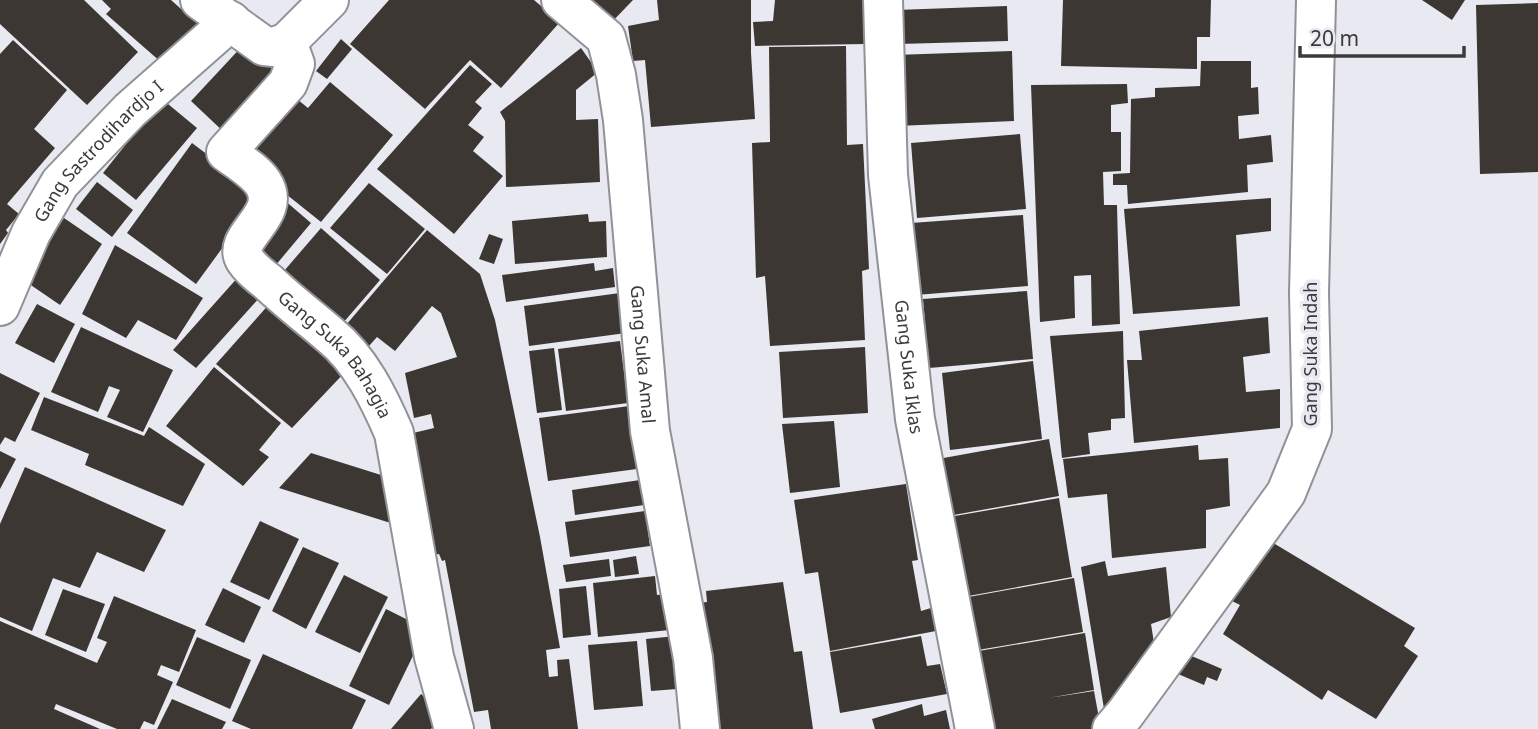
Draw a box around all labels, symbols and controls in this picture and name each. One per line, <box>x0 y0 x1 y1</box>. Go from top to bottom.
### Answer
scale bar <box>1300 14 1464 58</box>
text: 20 m <box>1310 24 1359 52</box>
street label: Gang Sastrodihardjo I <box>28 74 168 227</box>
street label: Gang Suka Indah <box>1298 282 1322 427</box>
street label: Gang Suka Amal <box>625 284 661 424</box>
street label: Gang Suka Bahagia <box>273 285 398 422</box>
street label: Gang Suka Iklas <box>890 299 930 436</box>

